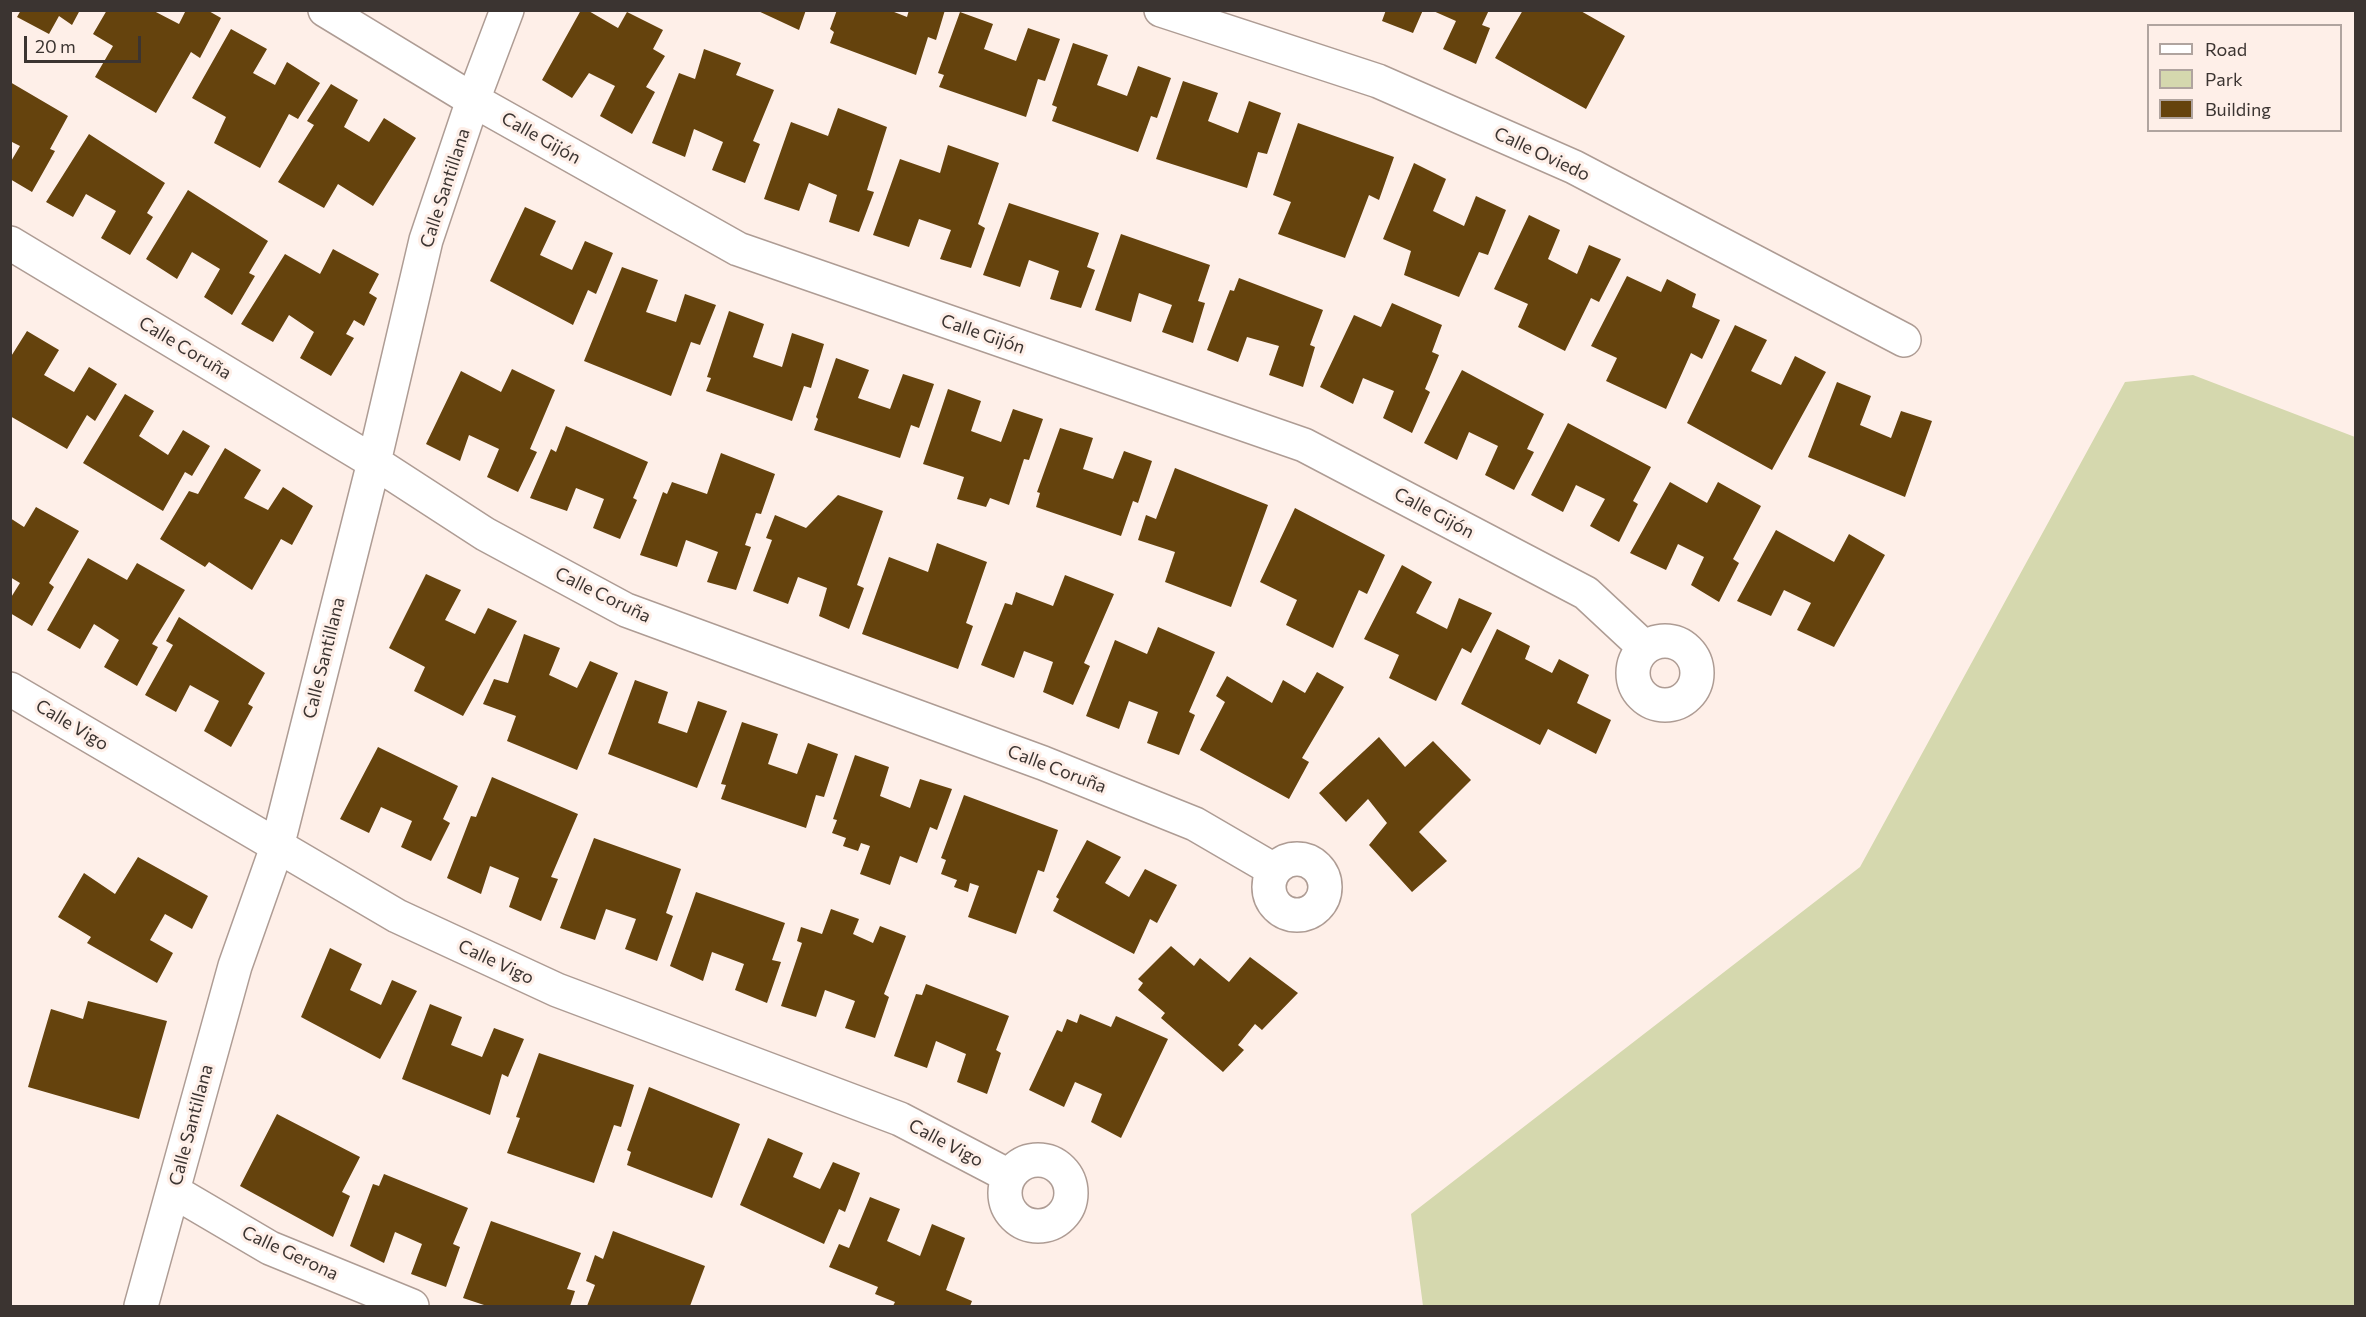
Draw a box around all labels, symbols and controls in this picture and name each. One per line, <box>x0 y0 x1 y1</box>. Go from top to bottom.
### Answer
scale bar <box>27 24 144 62</box>
legend <box>2147 24 2342 132</box>
text: 20 m <box>35 35 76 57</box>
text: Road <box>2205 38 2247 60</box>
text: Park <box>2205 68 2243 90</box>
text: Building <box>2205 98 2271 120</box>
street label: Calle Gijón <box>498 107 584 169</box>
street label: Calle Oviedo <box>1491 122 1593 186</box>
street label: Calle Santillana <box>416 126 474 250</box>
street label: Calle Gijón <box>938 310 1028 358</box>
street label: Calle Coruña <box>135 312 235 384</box>
street label: Calle Gijón <box>1390 483 1478 543</box>
street label: Calle Coruña <box>552 563 654 627</box>
street label: Calle Santillana <box>298 595 350 721</box>
street label: Calle Vigo <box>32 695 112 755</box>
street label: Calle Coruña <box>1005 740 1109 798</box>
street label: Calle Vigo <box>455 935 537 989</box>
street label: Calle Santillana <box>164 1062 218 1188</box>
street label: Calle Vigo <box>905 1114 987 1172</box>
street label: Calle Gerona <box>238 1221 342 1285</box>

